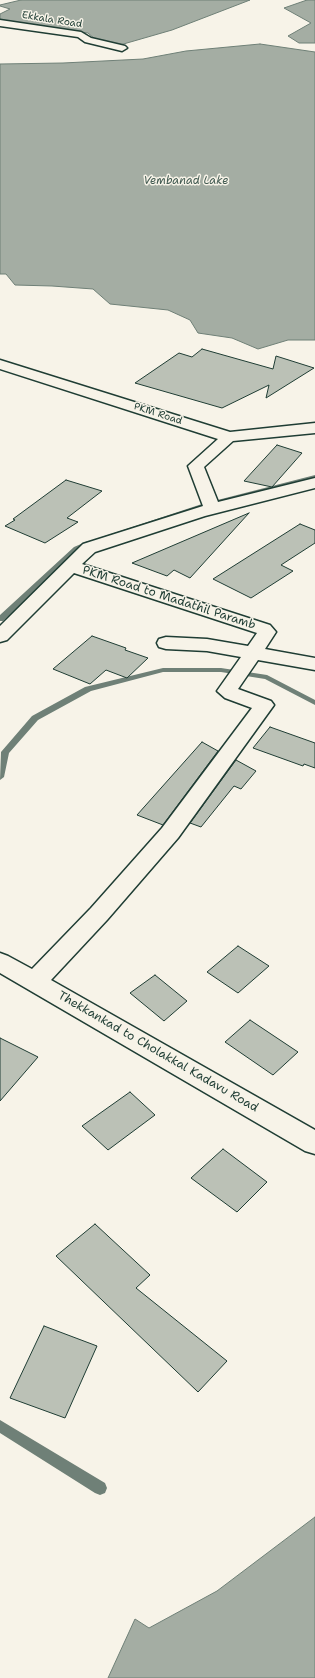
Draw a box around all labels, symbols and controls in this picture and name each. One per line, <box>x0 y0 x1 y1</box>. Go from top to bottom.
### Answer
street label: Ekkala Road <box>21 9 83 31</box>
water label: Vembanad Lake <box>143 174 229 188</box>
street label: PKM Road <box>132 401 184 427</box>
street label: PKM Road to Madathil Paramb <box>81 563 257 633</box>
street label: Thekkankad to Cholakkal Kadavu Road <box>55 989 261 1115</box>

